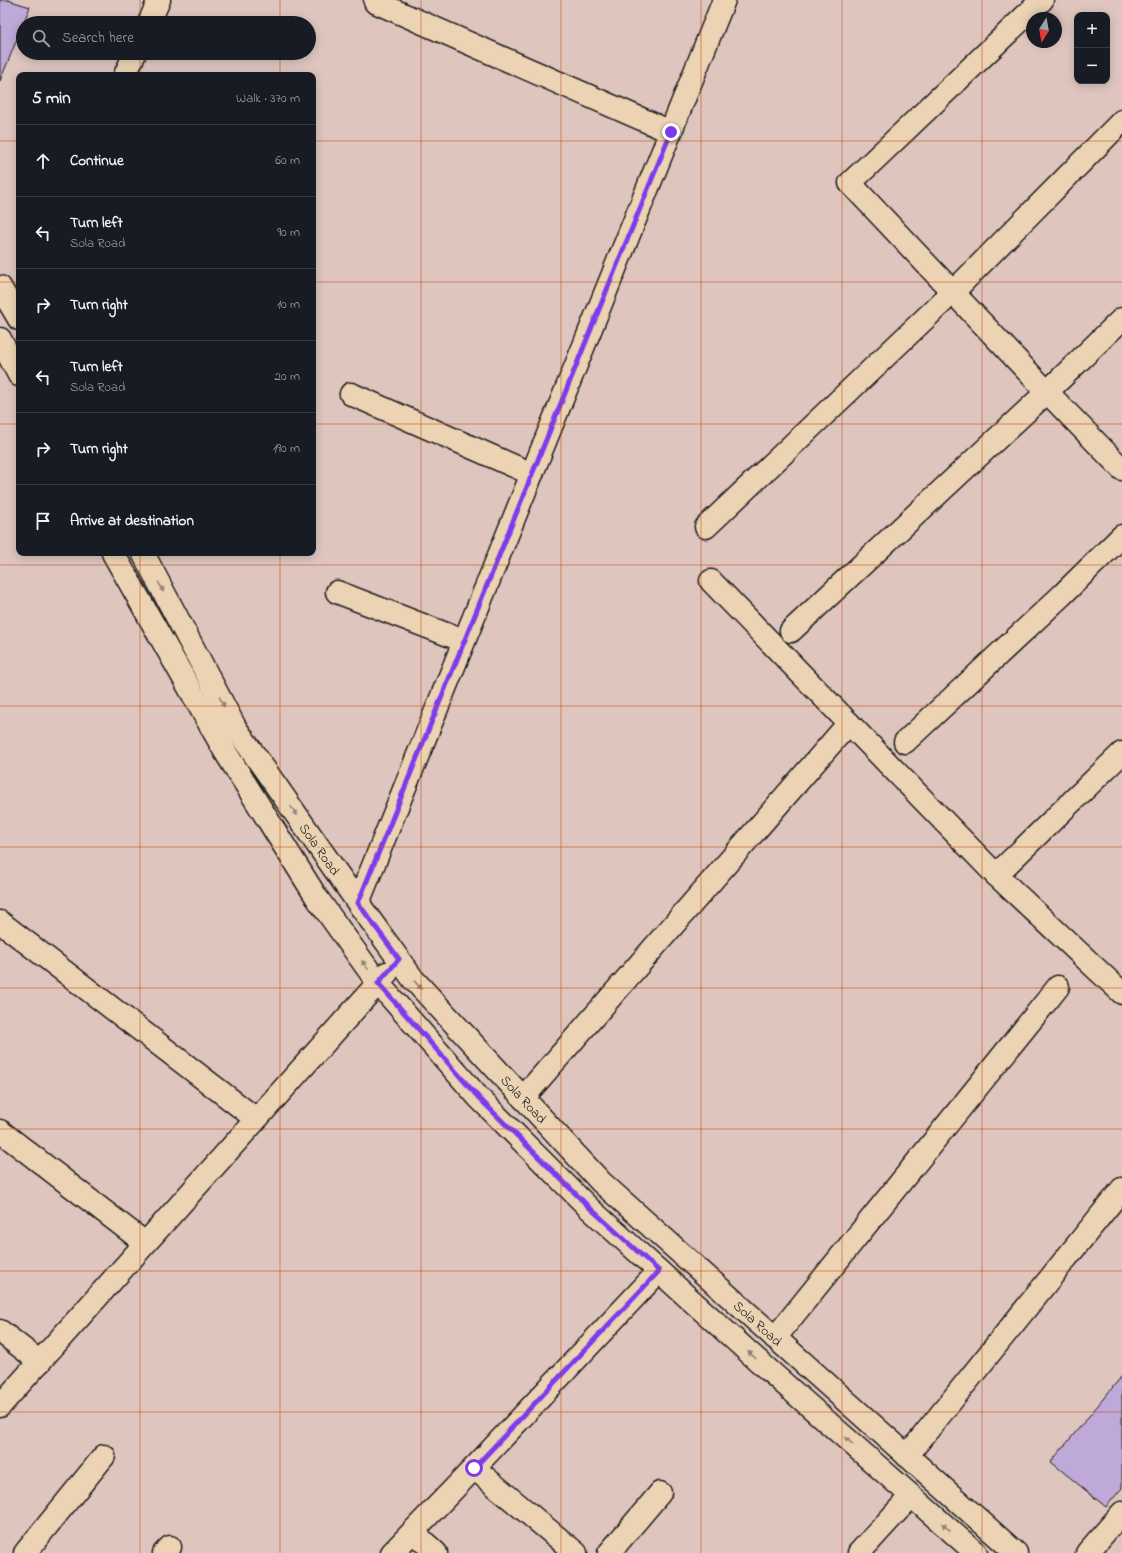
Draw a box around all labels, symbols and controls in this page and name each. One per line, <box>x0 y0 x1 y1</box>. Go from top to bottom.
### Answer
north arrow <box>1026 12 1062 48</box>
map controls <box>1074 12 1110 84</box>
button: + <box>1074 12 1110 48</box>
search box <box>16 16 316 60</box>
icon: search <box>30 27 52 49</box>
text: Search here <box>62 27 134 49</box>
button: − <box>1074 48 1110 84</box>
text: 5 min <box>32 86 71 111</box>
text: Walk · 370 m <box>236 89 300 108</box>
route end <box>662 123 680 141</box>
icon: ahead <box>32 150 54 172</box>
text: Continue <box>70 150 124 172</box>
text: 60 m <box>275 151 300 170</box>
text: Turn left <box>70 212 123 234</box>
icon: left <box>32 222 54 244</box>
text: 90 m <box>277 223 300 242</box>
text: Sola Road <box>70 234 125 253</box>
icon: right <box>32 294 54 316</box>
text: Turn right <box>70 294 128 316</box>
text: 10 m <box>277 295 300 314</box>
text: Turn left <box>70 356 123 378</box>
icon: left <box>32 366 54 388</box>
text: 20 m <box>275 367 300 386</box>
text: Sola Road <box>70 378 125 397</box>
icon: right <box>32 438 54 460</box>
text: Turn right <box>70 438 128 460</box>
text: 190 m <box>273 439 300 458</box>
icon: arrive <box>32 510 54 532</box>
text: Arrive at destination <box>70 510 194 532</box>
one-way arrow <box>158 582 165 593</box>
one-way arrow <box>219 696 225 708</box>
one-way arrow <box>290 805 298 816</box>
street label: Sola Road <box>293 819 345 880</box>
one-way arrow <box>361 960 369 970</box>
one-way arrow <box>413 980 422 989</box>
street label: Sola Road <box>495 1071 551 1129</box>
street label: Sola Road <box>728 1296 786 1352</box>
one-way arrow <box>747 1350 757 1359</box>
one-way arrow <box>844 1436 854 1446</box>
route start <box>465 1459 483 1477</box>
one-way arrow <box>941 1523 952 1532</box>

